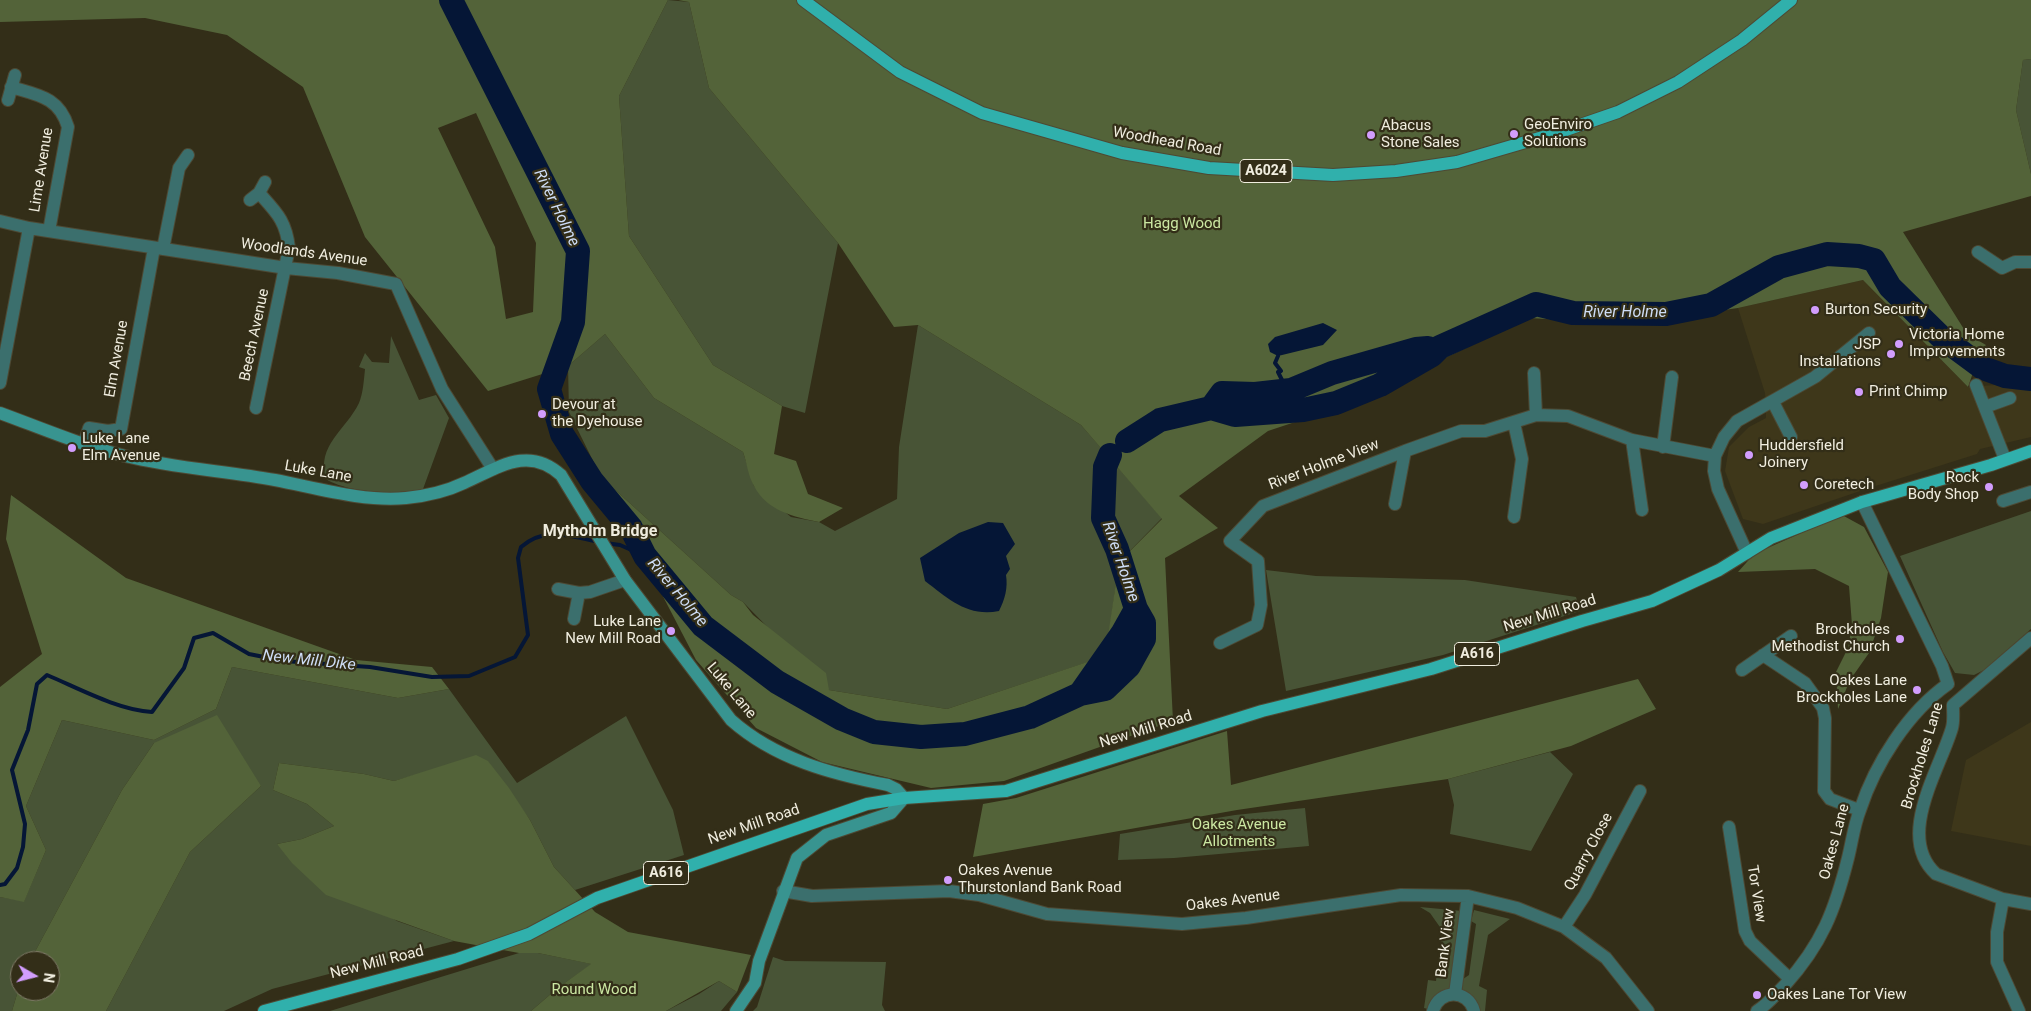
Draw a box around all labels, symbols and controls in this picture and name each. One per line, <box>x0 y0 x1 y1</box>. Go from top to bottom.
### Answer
place label: GeoEnviro Solutions <box>1524 116 1592 151</box>
place label: Abacus Stone Sales <box>1381 117 1460 152</box>
street label: Woodhead Road <box>1111 124 1223 160</box>
street label: Lime Avenue <box>26 126 58 214</box>
marker: GeoEnviro Solutions <box>1508 128 1520 140</box>
marker: Abacus Stone Sales <box>1365 129 1377 141</box>
road number: A6024 <box>1240 160 1292 182</box>
water label: River Holme <box>529 166 583 250</box>
park label: Hagg Wood <box>1143 215 1221 233</box>
street label: Woodlands Avenue <box>240 235 368 271</box>
street label: Beech Avenue <box>236 287 274 383</box>
place label: Burton Security <box>1825 301 1927 319</box>
water label: River Holme <box>1583 303 1667 323</box>
marker: Burton Security <box>1809 304 1821 316</box>
street label: Elm Avenue <box>101 319 133 399</box>
place label: Victoria Home Improvements <box>1909 326 2005 361</box>
place label: JSP Installations <box>1799 336 1881 371</box>
marker: Victoria Home Improvements <box>1893 338 1905 350</box>
marker: JSP Installations <box>1885 348 1897 360</box>
place label: Print Chimp <box>1869 383 1947 401</box>
marker: Print Chimp <box>1853 386 1865 398</box>
place label: Devour at the Dyehouse <box>552 396 642 431</box>
marker: Devour at the Dyehouse <box>536 408 548 420</box>
place label: Luke Lane Elm Avenue <box>82 430 160 465</box>
street label: River Holme View <box>1266 436 1382 494</box>
place label: Huddersfield Joinery <box>1759 437 1844 472</box>
marker: Luke Lane Elm Avenue <box>66 442 78 454</box>
marker: Huddersfield Joinery <box>1743 449 1755 461</box>
street label: Luke Lane <box>283 457 353 487</box>
place label: Rock Body Shop <box>1908 469 1979 504</box>
place label: Coretech <box>1814 476 1874 494</box>
marker: Coretech <box>1798 479 1810 491</box>
marker: Rock Body Shop <box>1983 481 1995 493</box>
water label: River Holme <box>1097 519 1143 605</box>
district label: Mytholm Bridge <box>543 522 657 542</box>
water label: River Holme <box>643 555 711 631</box>
street label: New Mill Road <box>1502 591 1598 637</box>
place label: Luke Lane New Mill Road <box>565 613 661 648</box>
place label: Brockholes Methodist Church <box>1771 621 1890 656</box>
marker: Luke Lane New Mill Road <box>665 625 677 637</box>
marker: Brockholes Methodist Church <box>1894 633 1906 645</box>
road number: A616 <box>1454 642 1500 666</box>
water label: New Mill Dike <box>261 647 357 675</box>
street label: Luke Lane <box>702 659 760 723</box>
place label: Oakes Lane Brockholes Lane <box>1796 672 1907 707</box>
marker: Oakes Lane Brockholes Lane <box>1911 684 1923 696</box>
street label: Brockholes Lane <box>1898 700 1948 812</box>
street label: New Mill Road <box>1098 707 1194 753</box>
street label: New Mill Road <box>706 801 802 849</box>
street label: Oakes Lane <box>1816 802 1854 882</box>
street label: Quarry Close <box>1561 810 1617 894</box>
park label: Oakes Avenue Allotments <box>1192 816 1286 851</box>
road number: A616 <box>644 861 688 884</box>
place label: Oakes Avenue Thurstonland Bank Road <box>958 862 1122 897</box>
street label: Tor View <box>1743 864 1769 924</box>
marker: Oakes Avenue Thurstonland Bank Road <box>942 874 954 886</box>
street label: Oakes Avenue <box>1185 886 1281 916</box>
street label: Bank View <box>1433 907 1459 979</box>
street label: New Mill Road <box>328 943 426 983</box>
north arrow <box>10 951 60 1001</box>
text: N <box>40 972 57 984</box>
park label: Round Wood <box>551 981 637 999</box>
place label: Oakes Lane Tor View <box>1767 986 1907 1004</box>
marker: Oakes Lane Tor View <box>1751 989 1763 1001</box>

